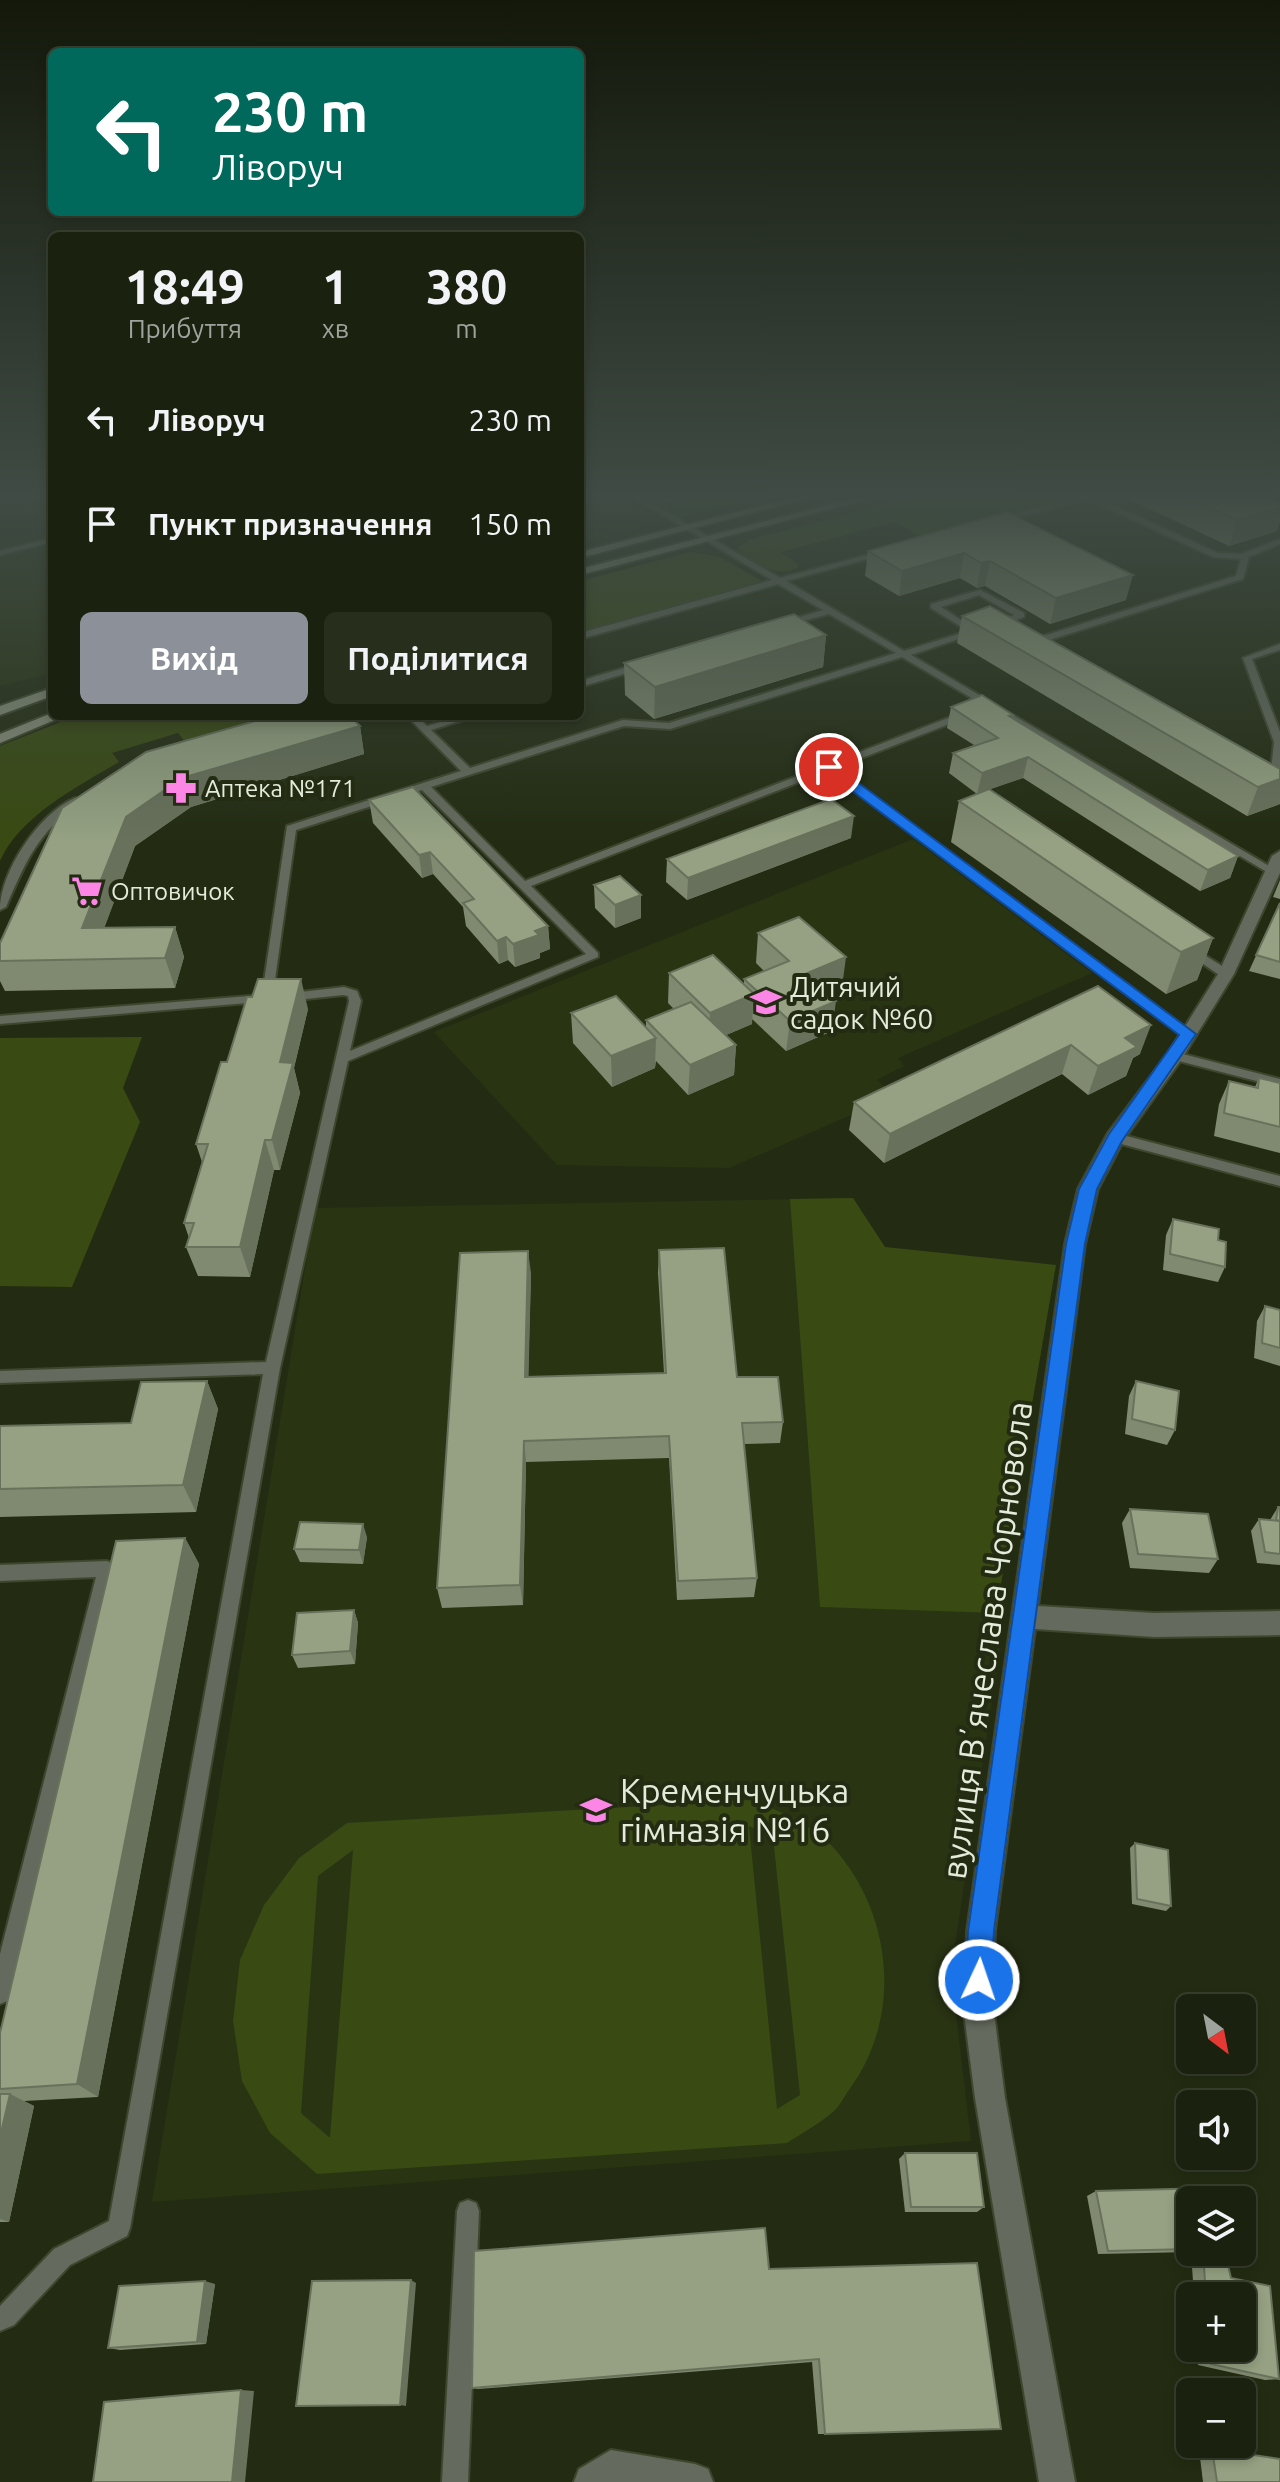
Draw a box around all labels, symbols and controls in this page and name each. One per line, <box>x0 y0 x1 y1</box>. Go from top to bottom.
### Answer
icon: left <box>80 80 184 184</box>
text: 230 m <box>212 80 368 143</box>
text: Ліворуч <box>212 146 344 187</box>
text: 18:49 <box>125 259 245 313</box>
text: 1 <box>322 259 349 313</box>
text: 380 <box>426 259 507 313</box>
text: Прибуття <box>128 314 242 343</box>
text: хв <box>322 314 349 343</box>
text: m <box>455 314 478 343</box>
icon: left <box>80 398 124 442</box>
text: Ліворуч <box>148 403 266 437</box>
text: 230 m <box>468 403 552 437</box>
icon: arrive <box>80 502 124 546</box>
text: Пункт призначення <box>148 507 432 541</box>
text: 150 m <box>468 507 552 541</box>
button: Вихід <box>80 612 308 704</box>
button: Поділитися <box>324 612 552 704</box>
pin <box>795 733 863 801</box>
icon: arrive <box>807 745 851 789</box>
pharmacy icon: Аптека №171 <box>164 771 198 805</box>
place label: Аптека №171 <box>205 775 355 802</box>
supermarket icon: Оптовичок <box>70 874 104 908</box>
place label: Оптовичок <box>111 878 235 905</box>
place label: Дитячий садок №60 <box>790 971 933 1034</box>
school or university icon: Дитячий садок №60 <box>749 985 783 1019</box>
street label: вулиця Вʼячеслава Чорновола <box>934 1399 1038 1881</box>
place label: Кременчуцька гімназія №16 <box>620 1771 849 1848</box>
school or university icon: Кременчуцька гімназія №16 <box>579 1793 613 1827</box>
position arrow <box>937 1938 1021 2022</box>
north arrow <box>1176 1994 1256 2074</box>
map controls <box>1176 1994 1256 2458</box>
button: sound <box>1176 2090 1256 2170</box>
button: layers <box>1176 2186 1256 2266</box>
button: + <box>1176 2282 1256 2362</box>
button: − <box>1176 2378 1256 2458</box>

